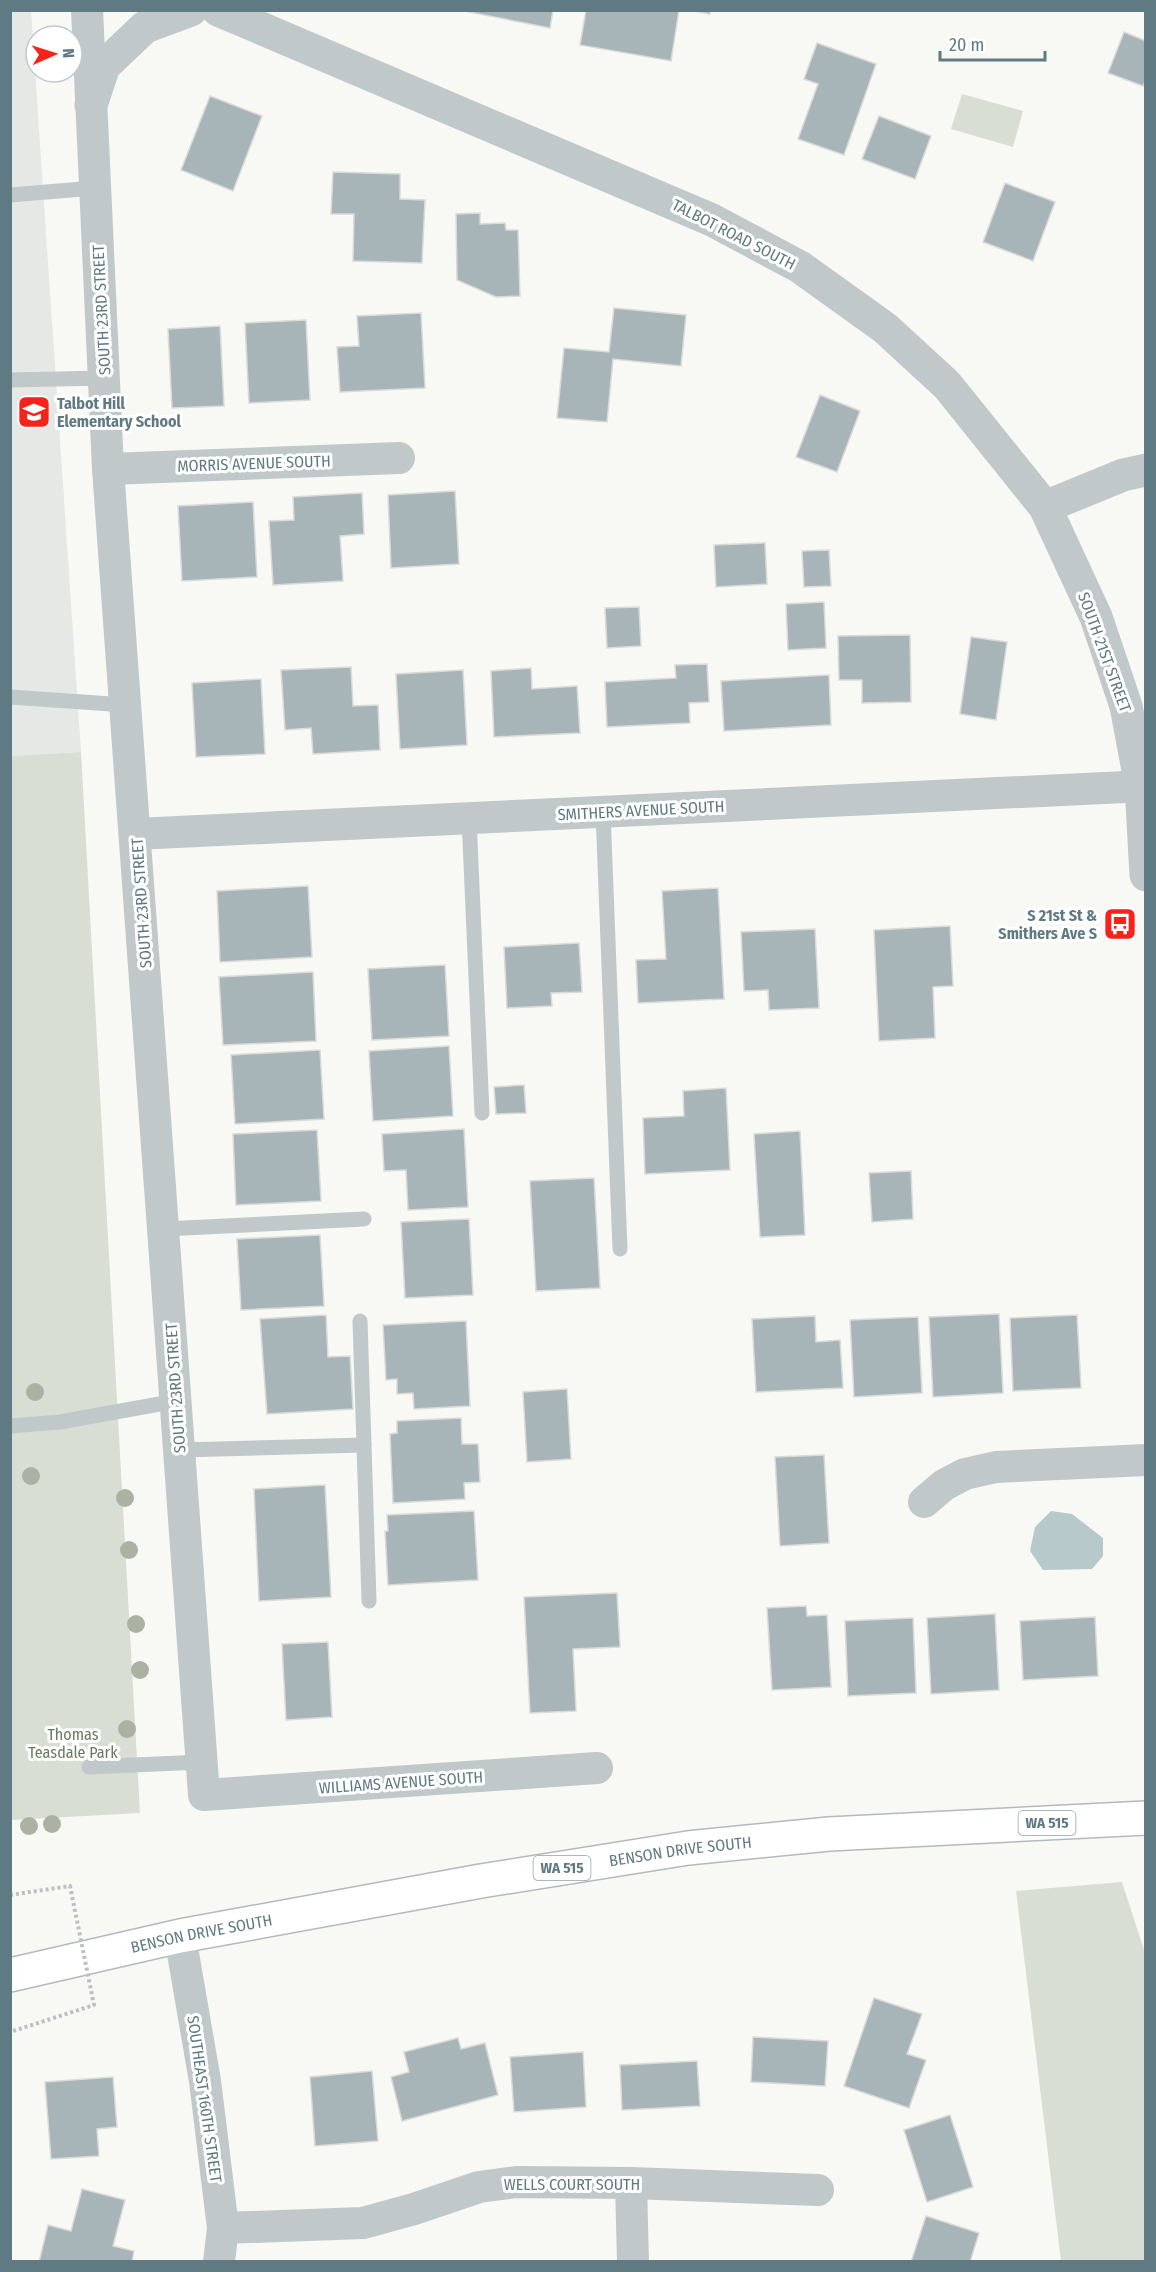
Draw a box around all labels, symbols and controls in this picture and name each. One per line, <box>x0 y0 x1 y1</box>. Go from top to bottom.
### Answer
north arrow <box>24 24 84 84</box>
scale bar <box>940 24 1045 62</box>
text: 20 m <box>949 34 984 56</box>
text: N <box>59 48 78 59</box>
street label: TALBOT ROAD SOUTH <box>669 195 799 274</box>
street label: SOUTH 23RD STREET <box>89 244 114 376</box>
school or university icon: Talbot Hill Elementary School <box>16 394 52 430</box>
place label: Talbot Hill Elementary School <box>57 394 182 431</box>
street label: MORRIS AVENUE SOUTH <box>177 451 331 476</box>
street label: SOUTH 21ST STREET <box>1074 590 1135 715</box>
street label: SMITHERS AVENUE SOUTH <box>557 797 725 824</box>
street label: SOUTH 23RD STREET <box>127 837 156 969</box>
place label: S 21st St & Smithers Ave S <box>998 906 1097 943</box>
bus stop icon: S 21st St & Smithers Ave S <box>1102 906 1138 942</box>
street label: SOUTH 23RD STREET <box>161 1322 190 1454</box>
park label: Thomas Teasdale Park <box>28 1725 118 1762</box>
street label: WILLIAMS AVENUE SOUTH <box>318 1767 484 1798</box>
road number: WA 515 <box>1018 1811 1076 1835</box>
street label: BENSON DRIVE SOUTH <box>608 1833 753 1870</box>
road number: WA 515 <box>534 1856 590 1880</box>
street label: BENSON DRIVE SOUTH <box>129 1910 274 1957</box>
street label: SOUTHEAST 160TH STREET <box>183 2014 226 2184</box>
street label: WELLS COURT SOUTH <box>504 2175 640 2194</box>

